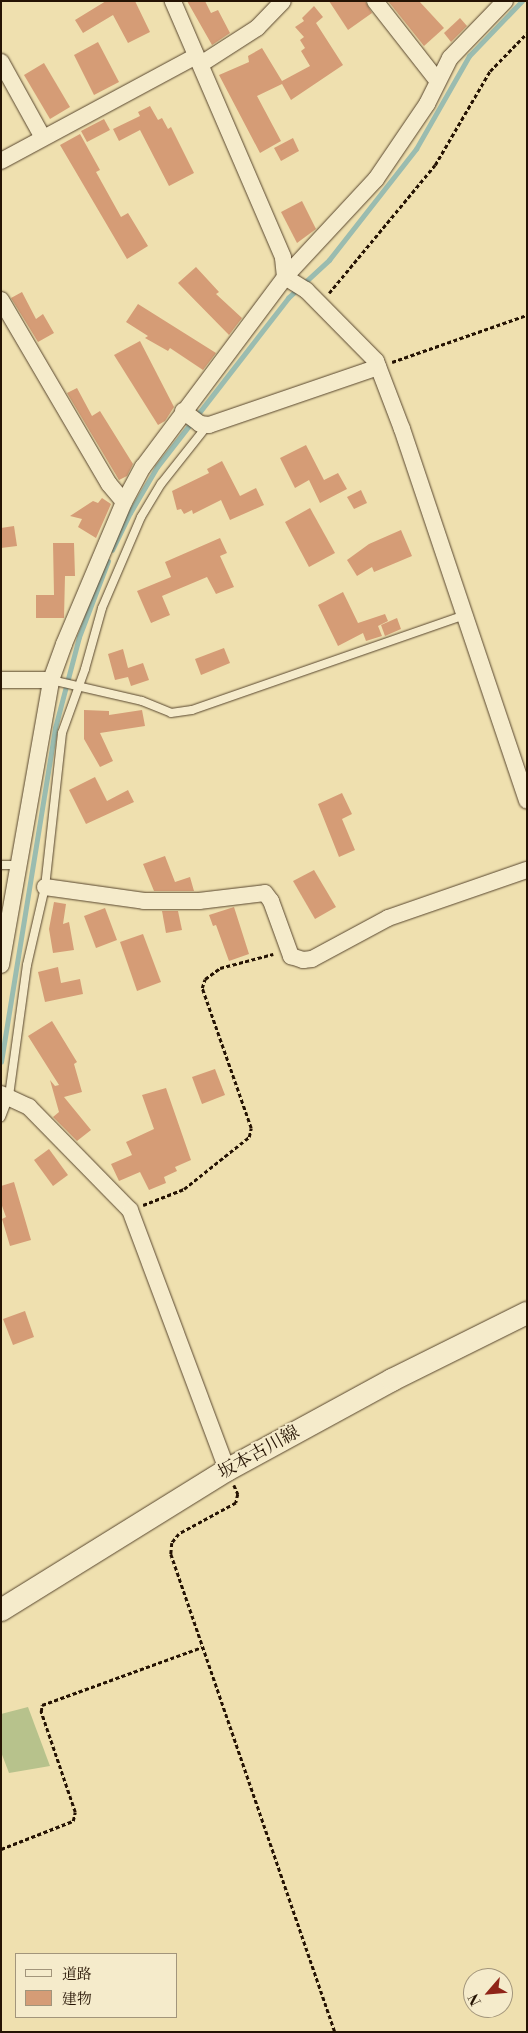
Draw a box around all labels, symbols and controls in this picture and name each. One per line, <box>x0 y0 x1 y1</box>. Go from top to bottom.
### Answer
street label: 坂本古川線 <box>214 1422 304 1484</box>
legend <box>15 1953 178 2018</box>
text: 道路 <box>62 1965 92 1984</box>
north arrow <box>463 1968 513 2018</box>
text: 建物 <box>62 1990 92 2009</box>
text: N <box>465 1990 486 2008</box>

